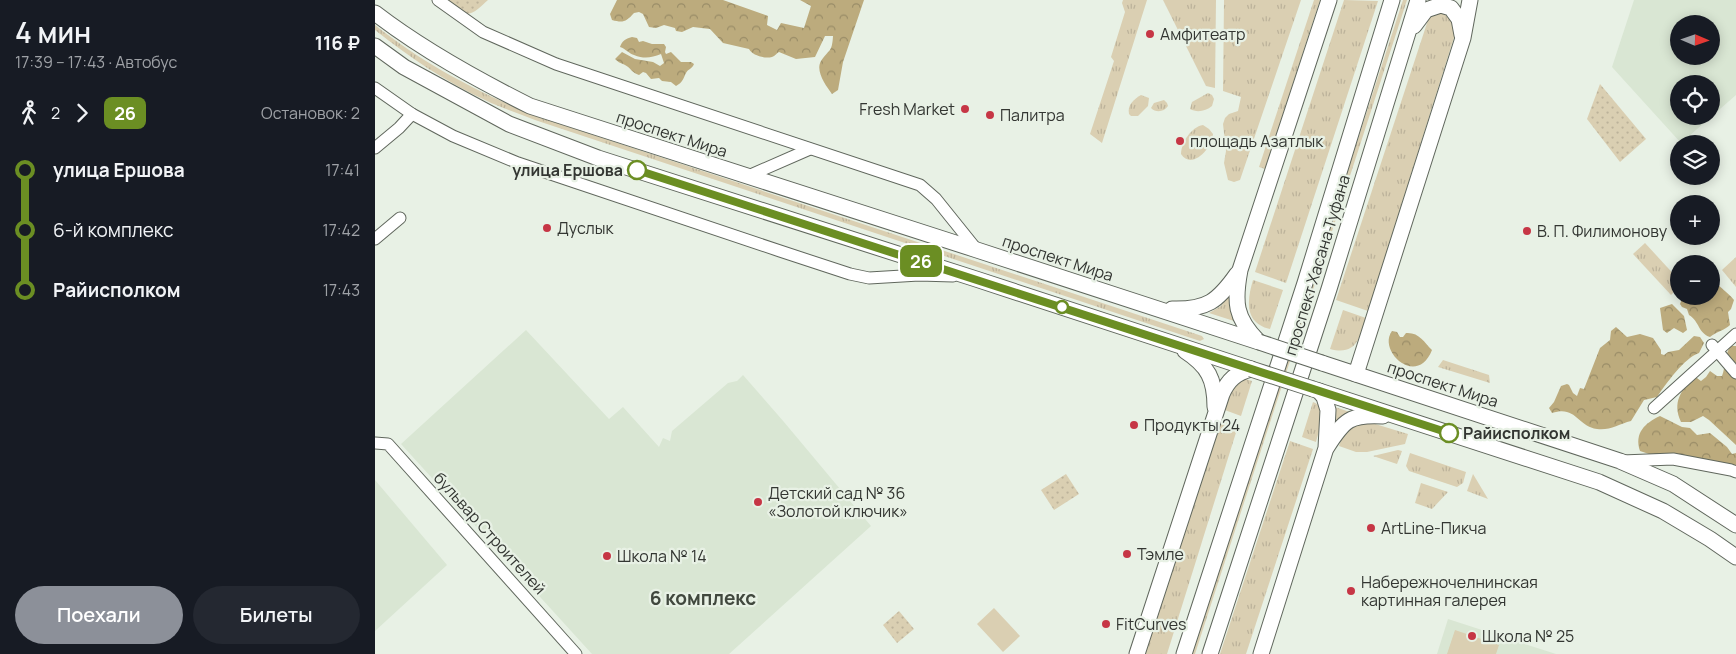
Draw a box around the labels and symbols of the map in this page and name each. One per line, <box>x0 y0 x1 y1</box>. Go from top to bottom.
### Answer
north arrow <box>1670 15 1720 65</box>
place label: Амфитеатр <box>1160 23 1246 45</box>
marker: Амфитеатр <box>1144 28 1156 40</box>
place label: Fresh Market <box>859 98 955 120</box>
marker: Fresh Market <box>959 103 971 115</box>
place label: Палитра <box>1000 104 1065 126</box>
street label: проспект Мира <box>614 106 730 162</box>
marker: Палитра <box>984 109 996 121</box>
place label: площадь Азатлык <box>1190 130 1324 152</box>
marker: площадь Азатлык <box>1174 135 1186 147</box>
place label: улица Ершова <box>512 159 623 181</box>
marker: улица Ершова <box>627 160 647 180</box>
street label: проспект Хасана Туфана <box>1279 172 1355 358</box>
place label: Дуслык <box>557 217 614 239</box>
place label: В. П. Филимонову <box>1537 220 1668 242</box>
marker: Дуслык <box>541 222 553 234</box>
marker: В. П. Филимонову <box>1521 225 1533 237</box>
street label: проспект Мира <box>1000 230 1116 286</box>
line badge: 26 <box>899 245 943 277</box>
unlabelled marker <box>1055 300 1069 314</box>
street label: проспект Мира <box>1385 356 1501 412</box>
place label: Продукты 24 <box>1144 414 1240 436</box>
marker: Продукты 24 <box>1128 419 1140 431</box>
place label: Райисполком <box>1463 422 1570 444</box>
marker: Райисполком <box>1439 423 1459 443</box>
street label: бульвар Строителей <box>429 467 551 599</box>
place label: Детский сад № 36 «Золотой ключик» <box>768 482 908 522</box>
marker: Детский сад № 36 «Золотой ключик» <box>752 496 764 508</box>
place label: ArtLine-Пикча <box>1381 517 1486 539</box>
marker: ArtLine-Пикча <box>1365 522 1377 534</box>
place label: Тэмле <box>1137 543 1184 565</box>
place label: Школа № 14 <box>617 545 707 567</box>
marker: Тэмле <box>1121 548 1133 560</box>
marker: Школа № 14 <box>601 550 613 562</box>
place label: Набережночелнинская картинная галерея <box>1361 571 1538 611</box>
district label: 6 комплекс <box>650 585 756 611</box>
marker: Набережночелнинская картинная галерея <box>1345 585 1357 597</box>
place label: FitCurves <box>1116 613 1186 635</box>
marker: FitCurves <box>1100 618 1112 630</box>
place label: Школа № 25 <box>1482 625 1574 647</box>
marker: Школа № 25 <box>1466 630 1478 642</box>

